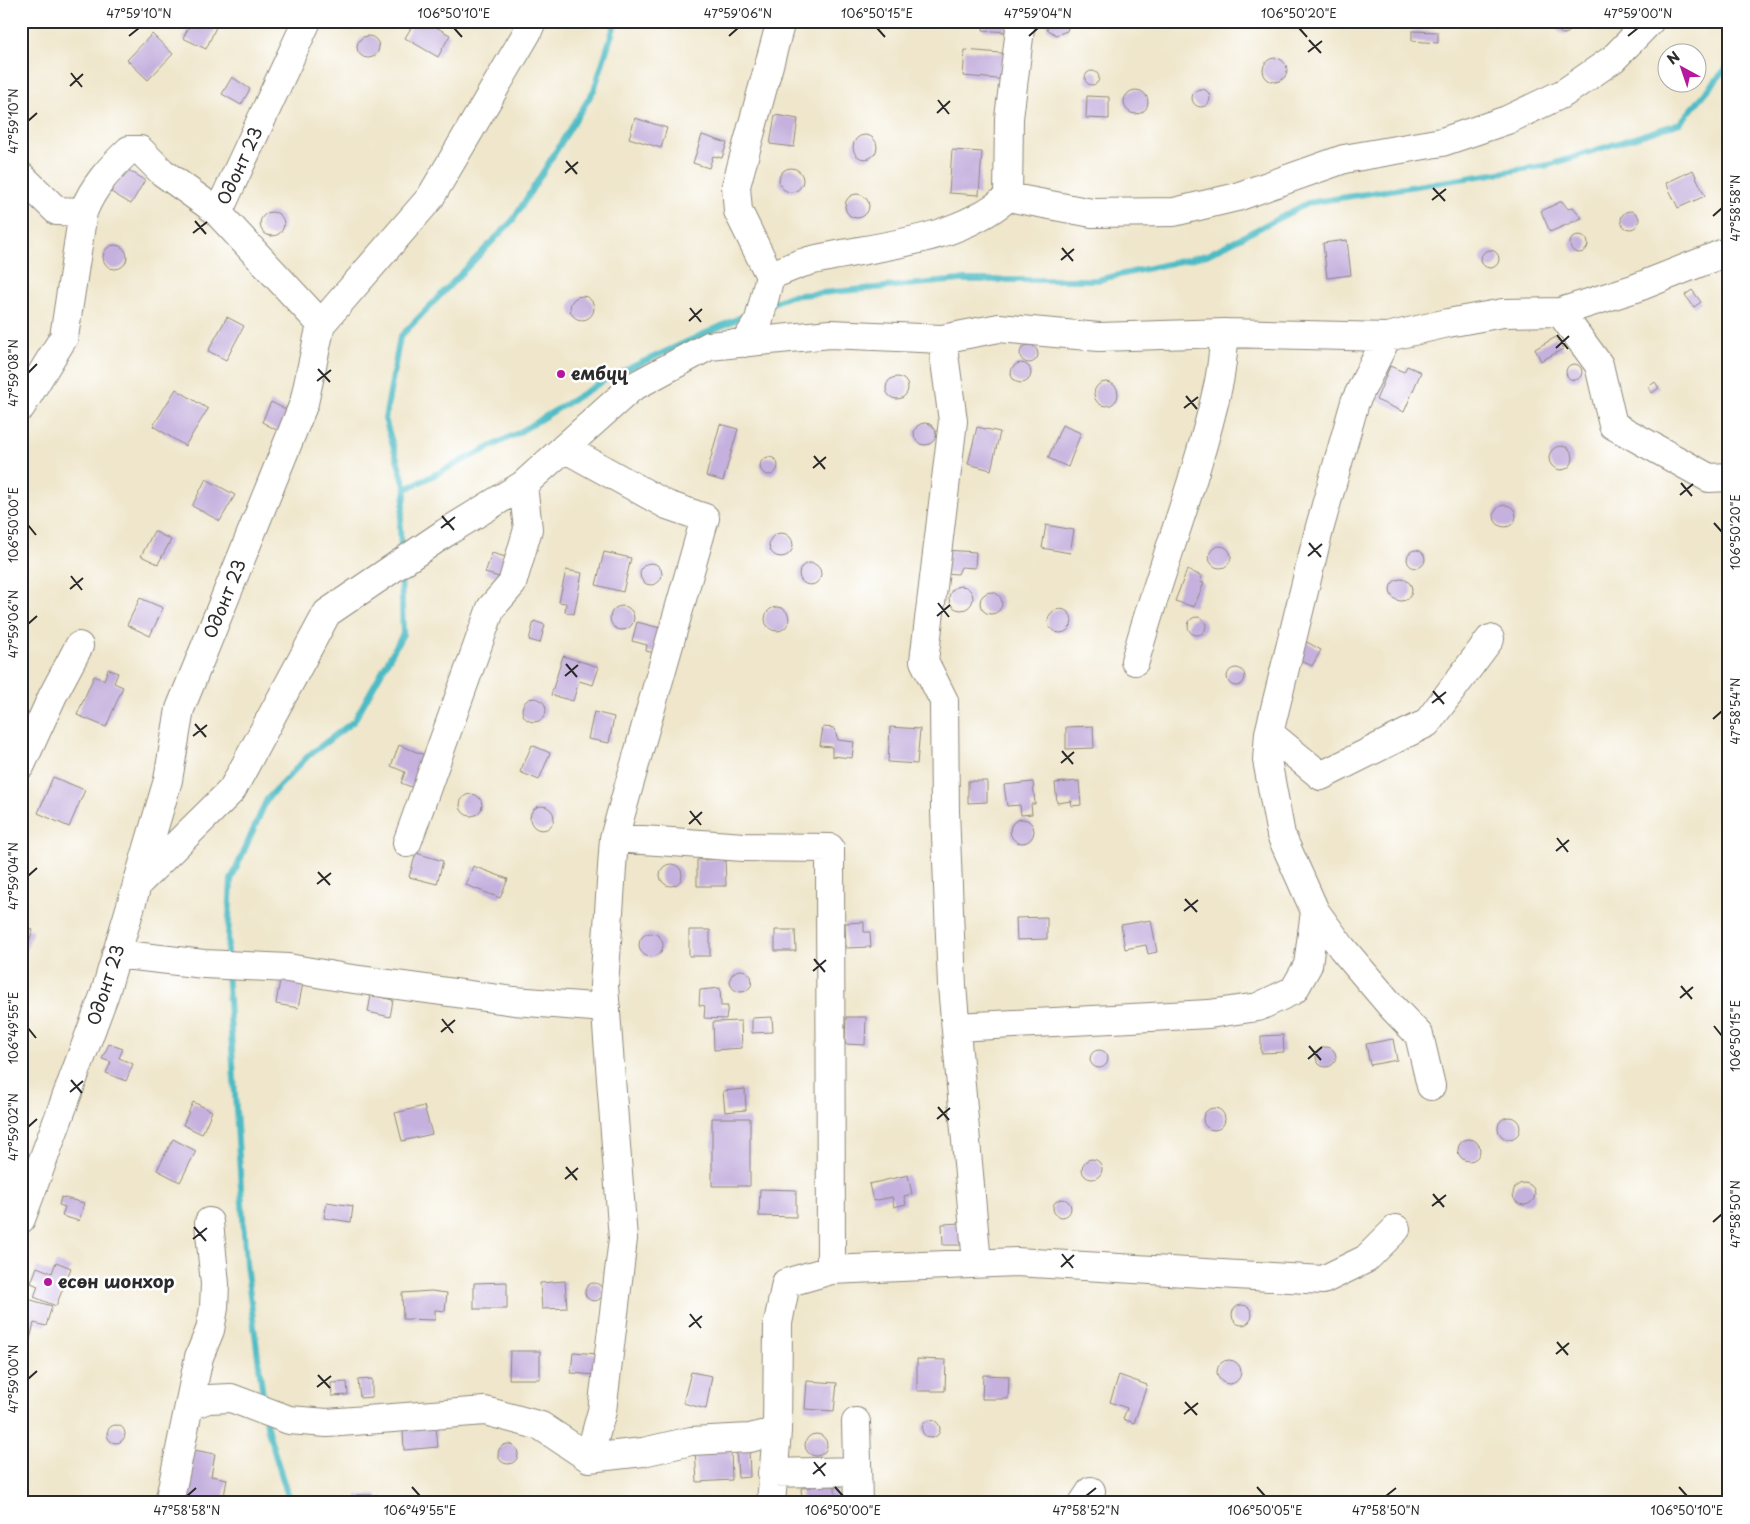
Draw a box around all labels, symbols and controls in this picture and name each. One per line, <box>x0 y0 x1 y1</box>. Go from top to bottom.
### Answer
text: 47°59'10"N <box>106 4 172 22</box>
text: 106°50'10"E <box>418 4 490 22</box>
text: 47°59'06"N <box>704 4 772 22</box>
text: 106°50'15"E <box>841 4 913 22</box>
text: 47°59'04"N <box>1004 4 1072 22</box>
text: 106°50'20"E <box>1261 4 1337 22</box>
text: 47°59'00"N <box>1604 4 1672 22</box>
north arrow <box>1658 42 1708 92</box>
text: N <box>1662 46 1684 69</box>
text: 47°59'10"N <box>4 88 22 154</box>
street label: Одонт 23 <box>209 122 269 209</box>
text: 47°58'58"N <box>1726 175 1744 241</box>
text: 47°59'08"N <box>4 339 22 407</box>
place label: ембүү <box>571 359 629 386</box>
marker: ембүү <box>555 368 567 380</box>
text: 106°50'00"E <box>4 487 22 563</box>
text: 106°50'20"E <box>1726 494 1744 570</box>
street label: Одонт 23 <box>195 555 252 642</box>
text: 47°59'06"N <box>4 590 22 658</box>
text: 47°58'54"N <box>1726 677 1744 745</box>
text: 47°59'04"N <box>4 842 22 910</box>
street label: Одонт 23 <box>79 941 130 1029</box>
text: 106°49'55"E <box>4 992 22 1064</box>
text: 106°50'15"E <box>1726 1000 1744 1072</box>
text: 47°59'02"N <box>4 1093 22 1161</box>
text: 47°58'50"N <box>1726 1180 1744 1248</box>
place label: есөн шонхор <box>58 1267 174 1294</box>
marker: есөн шонхор <box>42 1276 54 1288</box>
text: 47°59'00"N <box>4 1345 22 1413</box>
text: 47°58'58"N <box>154 1501 220 1519</box>
text: 106°49'55"E <box>384 1501 456 1519</box>
text: 106°50'00"E <box>805 1501 881 1519</box>
text: 47°58'52"N <box>1052 1501 1120 1519</box>
text: 106°50'05"E <box>1228 1501 1302 1519</box>
text: 47°58'50"N <box>1352 1501 1420 1519</box>
text: 106°50'10"E <box>1651 1501 1723 1519</box>

